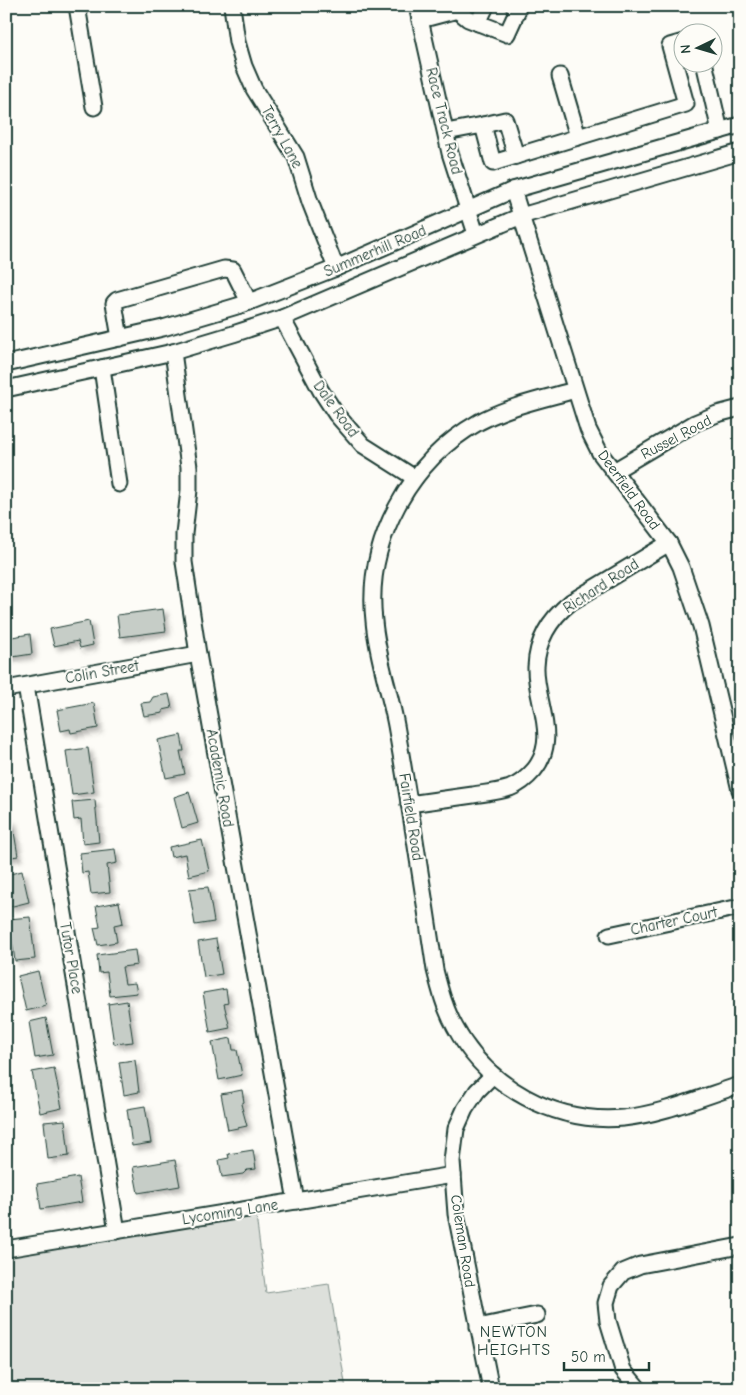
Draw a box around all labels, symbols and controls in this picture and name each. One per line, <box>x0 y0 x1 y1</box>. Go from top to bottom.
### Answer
north arrow <box>674 22 724 72</box>
text: N <box>677 44 694 54</box>
street label: Race Track Road <box>422 66 466 176</box>
street label: Terry Lane <box>258 103 307 172</box>
street label: Summerhill Road <box>321 221 429 281</box>
street label: Dale Road <box>310 377 362 441</box>
street label: Russel Road <box>638 411 714 463</box>
street label: Deerfield Road <box>594 447 664 533</box>
street label: Richard Road <box>560 555 642 617</box>
street label: Colin Street <box>64 657 141 687</box>
street label: Academic Road <box>202 727 238 829</box>
street label: Fairfield Road <box>395 772 427 862</box>
street label: Charter Court <box>629 903 720 939</box>
street label: Tutor Place <box>56 921 86 996</box>
street label: Coleman Road <box>447 1193 479 1289</box>
street label: Lycoming Lane <box>181 1195 280 1228</box>
district label: NEWTON HEIGHTS <box>477 1323 551 1359</box>
scale bar <box>564 1340 648 1372</box>
text: 50 m <box>571 1348 606 1366</box>

